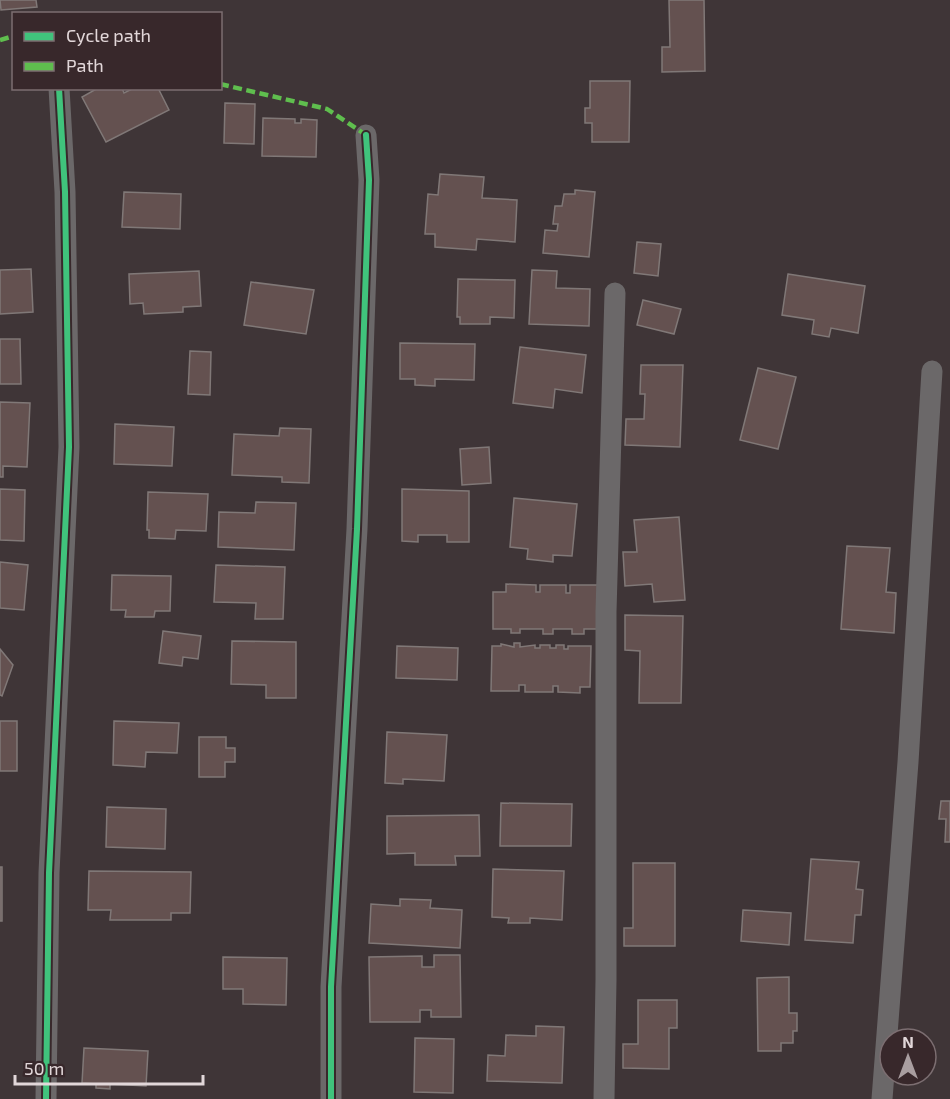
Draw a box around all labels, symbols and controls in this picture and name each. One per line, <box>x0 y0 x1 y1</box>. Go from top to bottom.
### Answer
legend <box>12 12 222 90</box>
text: Cycle path <box>66 24 151 46</box>
text: Path <box>66 54 104 76</box>
north arrow <box>878 1027 938 1087</box>
text: N <box>902 1032 914 1051</box>
scale bar <box>15 1048 202 1086</box>
text: 50 m <box>24 1057 64 1079</box>

